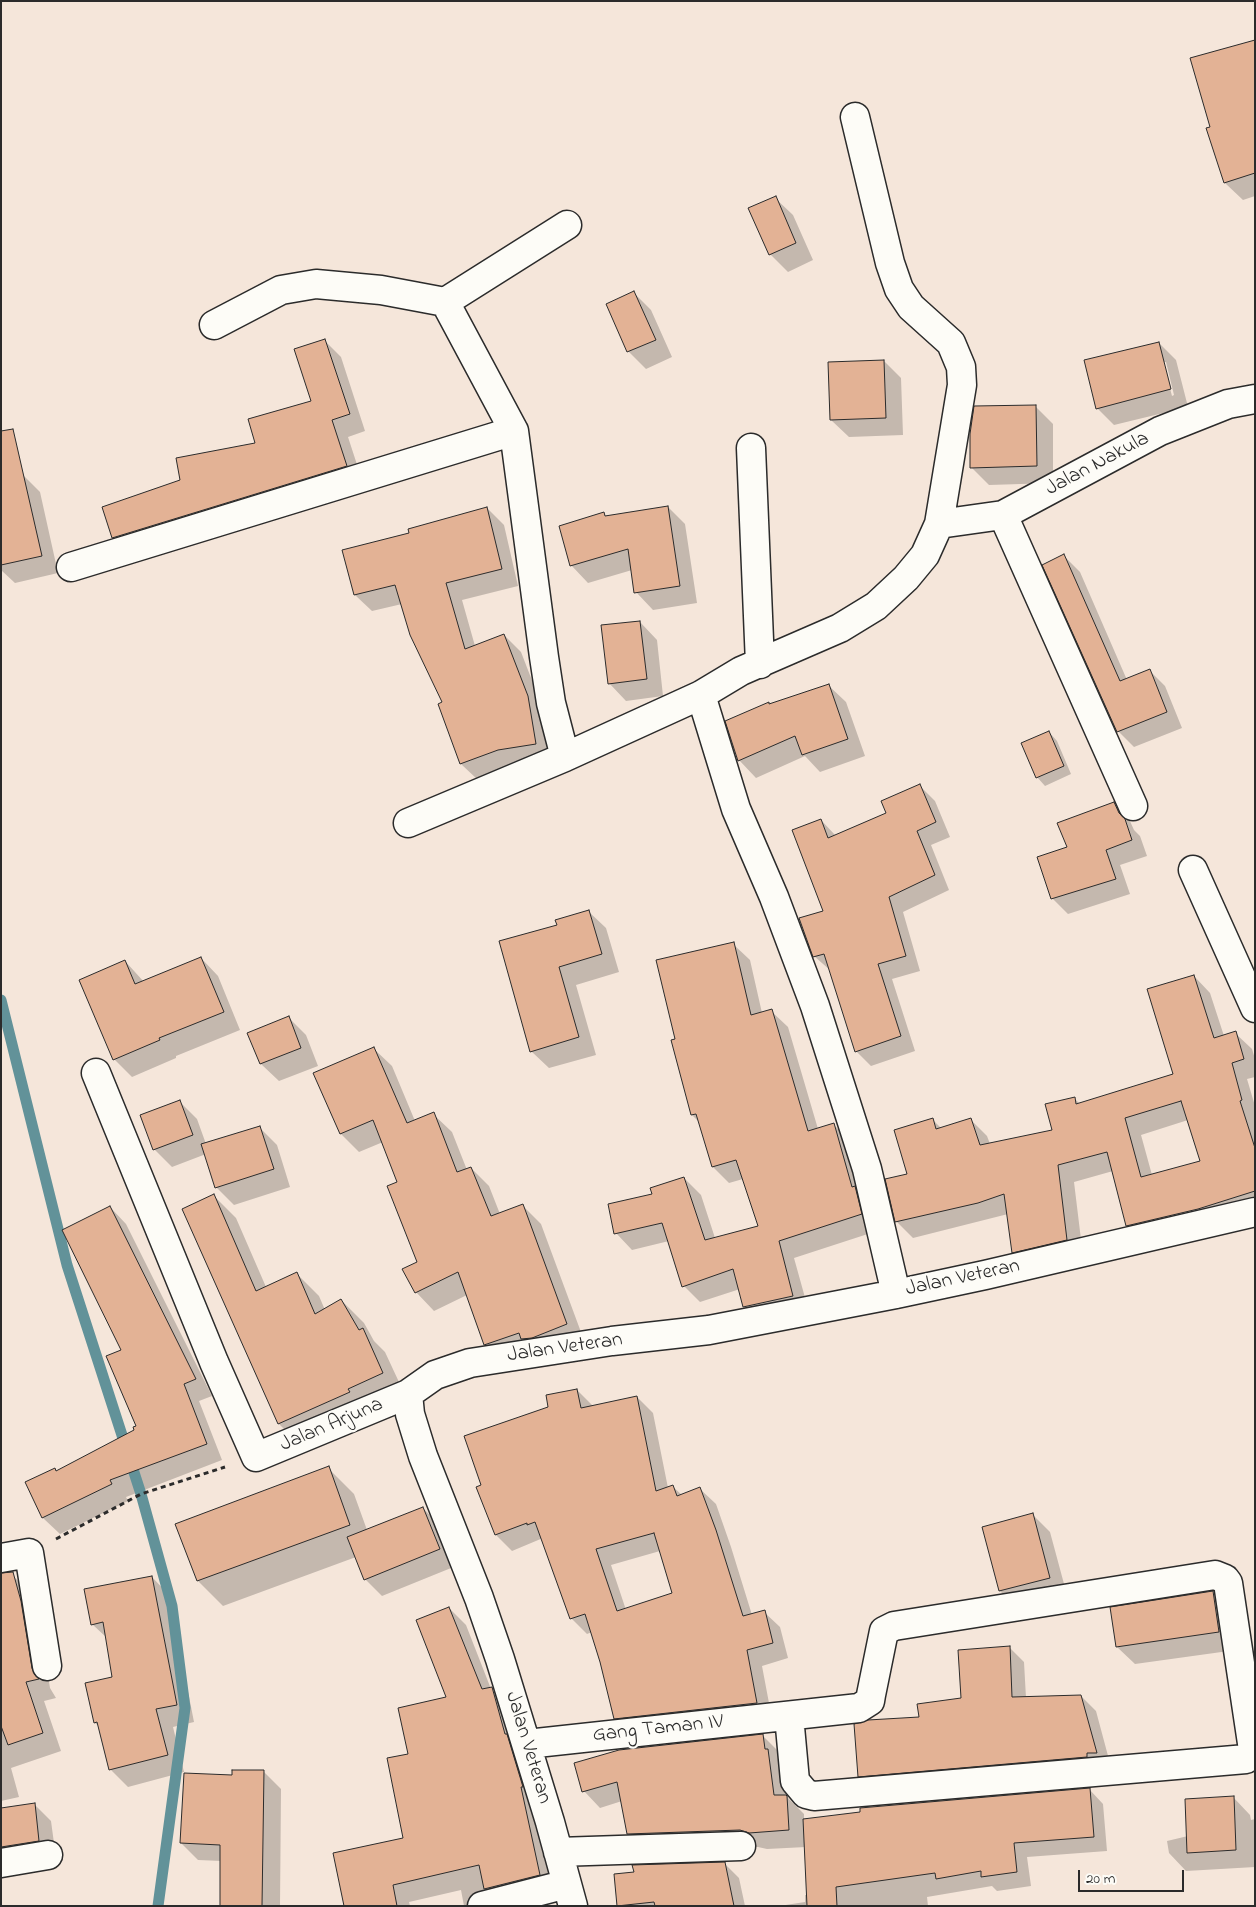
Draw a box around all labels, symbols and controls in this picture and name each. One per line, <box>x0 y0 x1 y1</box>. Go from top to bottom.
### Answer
street label: Jalan Nakula <box>1042 427 1154 503</box>
street label: Jalan Veteran <box>904 1255 1022 1303</box>
street label: Jalan Veteran <box>506 1328 624 1370</box>
street label: Jalan Arjuna <box>277 1393 387 1459</box>
street label: Jalan Veteran <box>498 1689 556 1807</box>
street label: Gang Taman IV <box>592 1711 724 1749</box>
scale bar <box>1081 1860 1187 1892</box>
text: 20 m <box>1086 1868 1115 1890</box>

